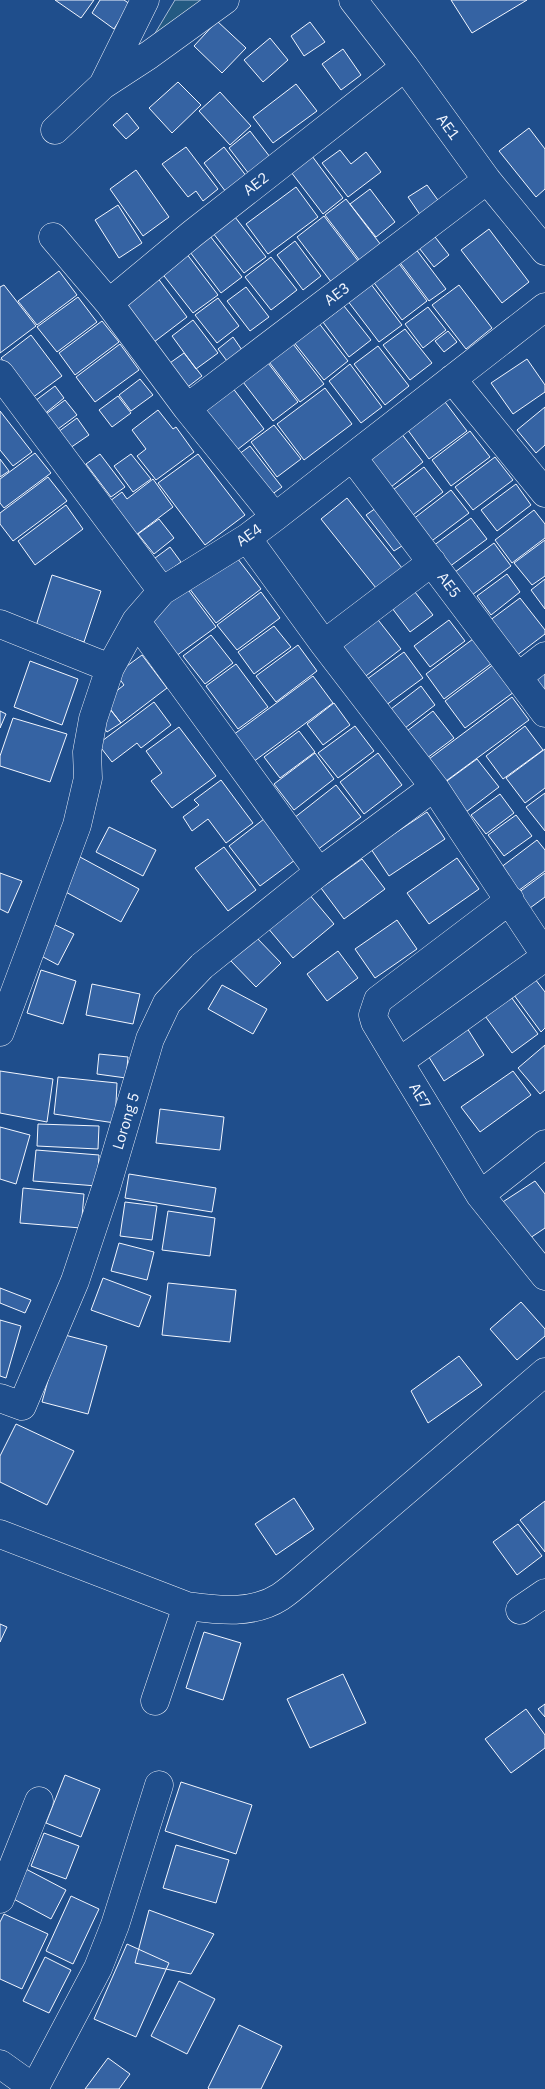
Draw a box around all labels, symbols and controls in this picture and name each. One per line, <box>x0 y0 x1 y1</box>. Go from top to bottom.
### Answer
street label: AE1 <box>433 110 464 143</box>
street label: AE2 <box>239 168 272 200</box>
street label: AE3 <box>320 278 353 309</box>
street label: AE4 <box>232 519 265 550</box>
street label: AE5 <box>434 568 465 601</box>
street label: AE7 <box>405 1079 436 1112</box>
street label: Lorong 5 <box>108 1090 143 1152</box>

